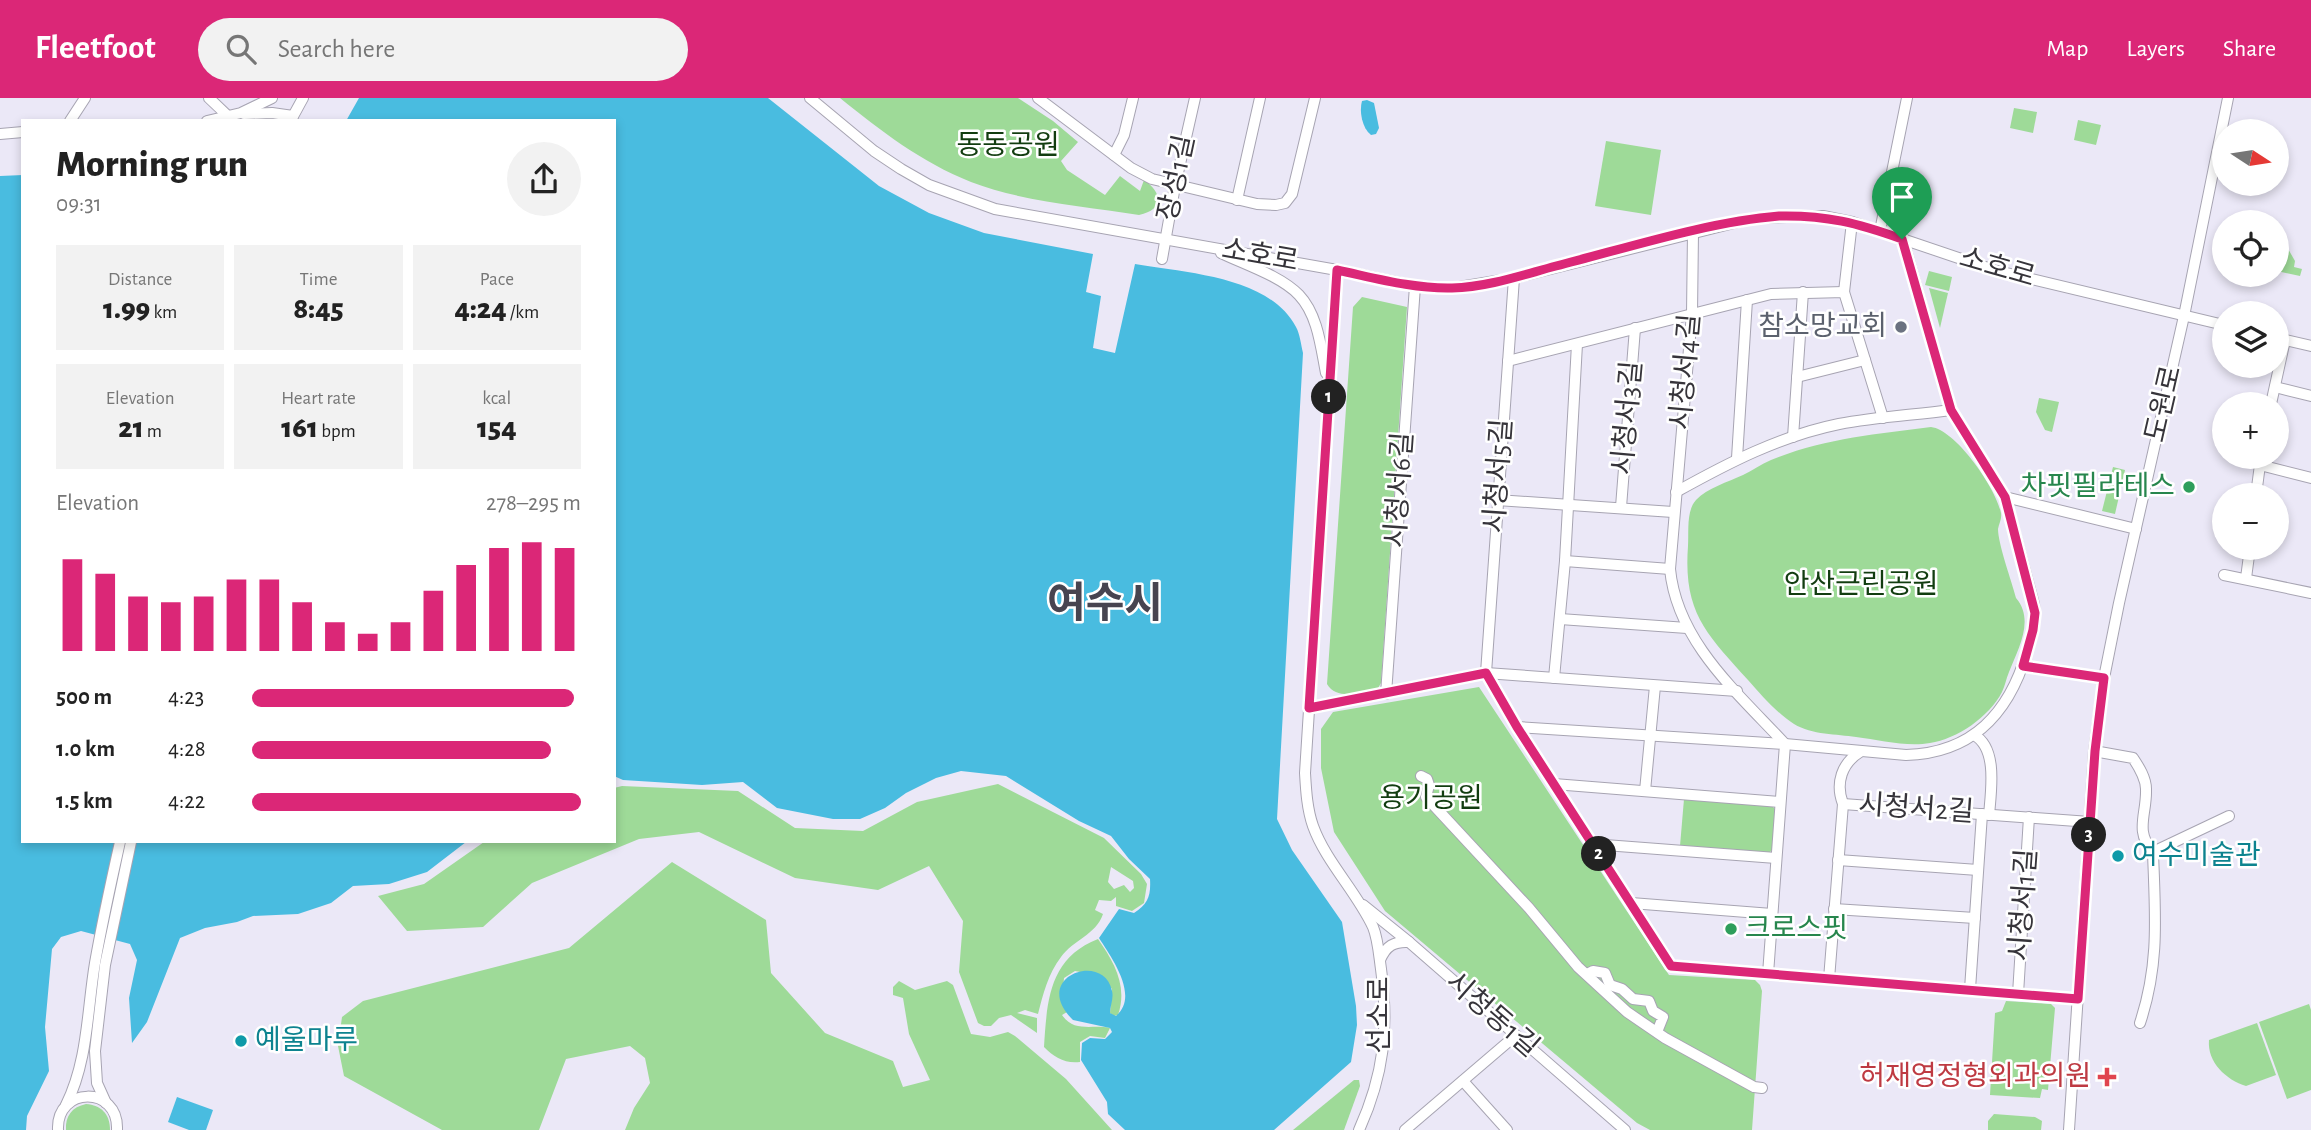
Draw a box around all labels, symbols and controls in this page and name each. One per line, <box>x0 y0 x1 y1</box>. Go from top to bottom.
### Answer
search box <box>198 18 688 81</box>
icon: search <box>222 30 260 68</box>
text: Fleetfoot <box>35 32 156 65</box>
text: Search here <box>278 36 395 62</box>
text: Map <box>2046 37 2088 61</box>
text: Layers <box>2126 37 2185 61</box>
text: Share <box>2223 37 2276 61</box>
north arrow <box>2212 119 2289 196</box>
map controls <box>2212 119 2289 560</box>
park label: 동동공원 <box>956 131 1060 160</box>
street label: 장성1길 <box>1152 132 1200 223</box>
button: share <box>507 142 581 216</box>
text: Morning run <box>56 146 248 184</box>
pin <box>1872 167 1932 239</box>
icon: arrive <box>1883 178 1921 216</box>
text: 09:31 <box>56 193 102 216</box>
button: locate <box>2212 210 2289 287</box>
street label: 소호로 <box>1220 235 1301 276</box>
street label: 소호로 <box>1956 243 2038 292</box>
text: Distance <box>108 270 172 289</box>
text: Time <box>300 270 337 289</box>
text: Pace <box>480 270 514 289</box>
text: 1.99 <box>103 294 150 324</box>
text: 8:45 <box>293 294 344 324</box>
text: 4:24 <box>455 294 507 324</box>
button: layers <box>2212 301 2289 378</box>
text: km <box>150 303 177 322</box>
text: /km <box>507 303 539 322</box>
place label: 참소망교회 <box>1758 311 1887 341</box>
street label: 시청서4길 <box>1665 313 1705 431</box>
marker: 참소망교회 <box>1893 319 1909 335</box>
street label: 시청서3길 <box>1607 360 1647 476</box>
street label: 도원로 <box>2141 363 2186 445</box>
pin: 1 <box>1312 380 1346 414</box>
text: 1 <box>1325 387 1332 406</box>
text: Elevation <box>106 389 175 408</box>
text: Heart rate <box>281 389 356 408</box>
text: kcal <box>482 389 511 408</box>
button: + <box>2212 392 2289 469</box>
text: 21 <box>118 413 144 443</box>
text: 161 <box>281 413 318 443</box>
text: 154 <box>477 413 517 443</box>
street label: 시청서5길 <box>1479 418 1517 534</box>
text: m <box>144 422 162 441</box>
text: bpm <box>318 422 356 441</box>
street label: 시청서6길 <box>1380 431 1418 549</box>
place label: 차핏필라테스 <box>2020 471 2175 501</box>
marker: 차핏필라테스 <box>2181 479 2197 495</box>
button: − <box>2212 483 2289 560</box>
text: Elevation <box>56 492 139 515</box>
text: 278–295 m <box>486 492 581 515</box>
park label: 안산근린공원 <box>1784 569 1938 599</box>
district label: 여수시 <box>1047 581 1163 625</box>
text: 500 m <box>56 686 112 709</box>
text: 4:23 <box>168 686 204 709</box>
text: 1.0 km <box>56 738 115 761</box>
text: 4:28 <box>168 738 206 761</box>
park label: 용기공원 <box>1379 783 1483 813</box>
street label: 시청서2길 <box>1857 789 1975 827</box>
text: 1.5 km <box>56 790 113 813</box>
text: 4:22 <box>168 790 205 813</box>
pin: 3 <box>2072 818 2106 852</box>
text: 3 <box>2084 825 2093 844</box>
pin: 2 <box>1582 836 1616 872</box>
place label: 여수미술관 <box>2132 840 2261 870</box>
text: 2 <box>1594 844 1603 863</box>
street label: 시청서1길 <box>2004 848 2042 962</box>
marker: 여수미술관 <box>2110 848 2126 864</box>
place label: 크로스핏 <box>1745 913 1848 943</box>
marker: 크로스핏 <box>1723 921 1739 937</box>
street label: 시청동1길 <box>1440 966 1545 1063</box>
street label: 선소로 <box>1365 976 1394 1054</box>
place label: 예울마루 <box>255 1025 358 1055</box>
marker: 예울마루 <box>233 1033 249 1049</box>
place label: 허재영정형외과의원 <box>1859 1061 2091 1091</box>
marker: 허재영정형외과의원 <box>2097 1067 2117 1087</box>

